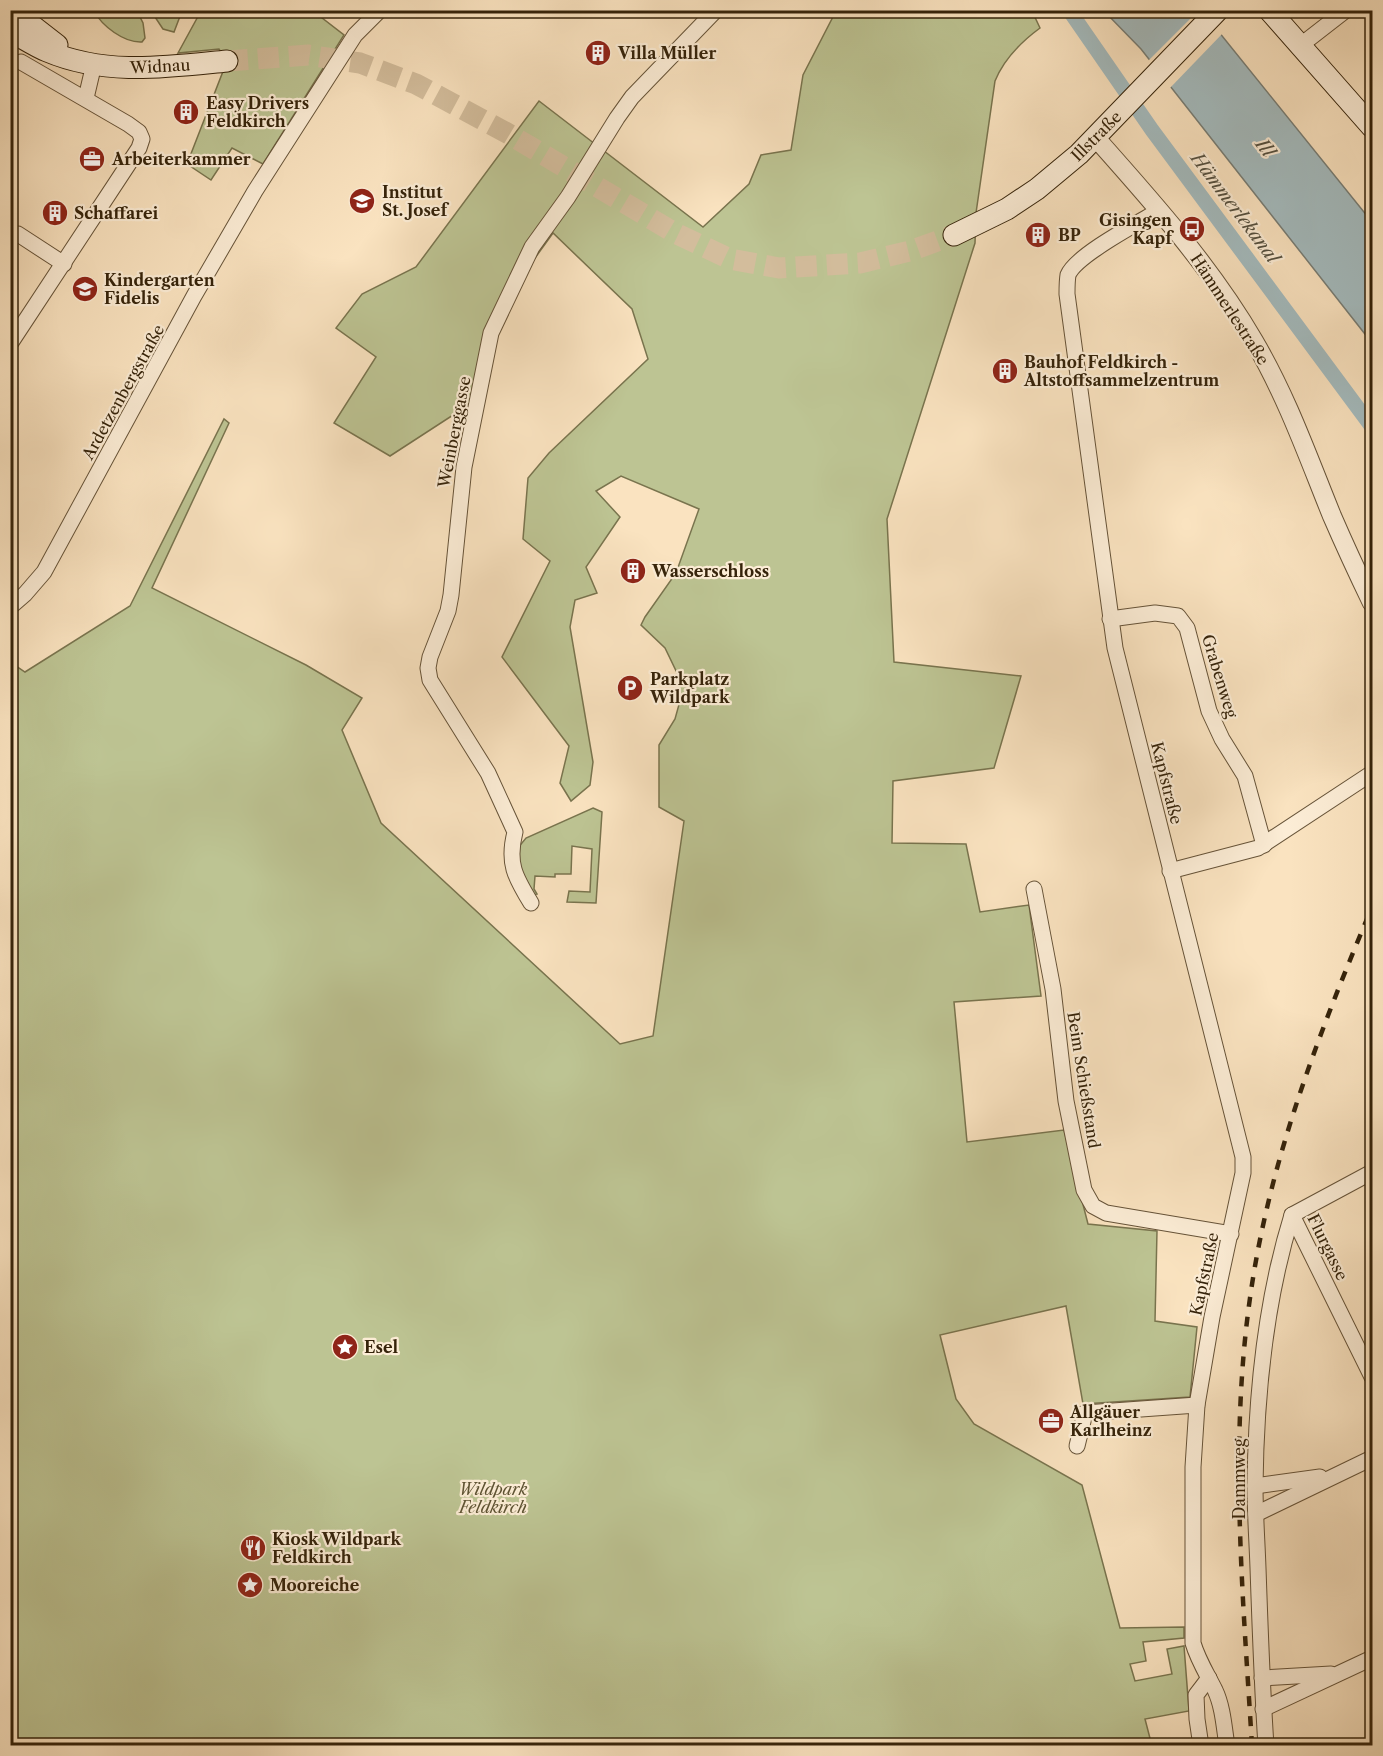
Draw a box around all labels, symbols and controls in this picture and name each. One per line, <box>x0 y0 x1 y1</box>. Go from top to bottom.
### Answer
building icon: Villa Müller <box>583 38 613 68</box>
place label: Villa Müller <box>617 43 716 63</box>
street label: Widnau <box>128 54 191 78</box>
place label: Easy Drivers Feldkirch <box>206 93 309 131</box>
building icon: Easy Drivers Feldkirch <box>171 97 201 127</box>
street label: Illstraße <box>1067 107 1125 165</box>
water label: Ill <box>1249 132 1281 164</box>
office icon: Arbeiterkammer <box>77 144 107 174</box>
water label: Hämmerlekanal <box>1185 147 1285 270</box>
place label: Arbeiterkammer <box>111 149 251 169</box>
place label: Institut St. Josef <box>382 182 449 220</box>
school or university icon: Institut St. Josef <box>347 186 377 216</box>
building icon: Schaffarei <box>40 198 70 228</box>
place label: Schaffarei <box>74 203 158 223</box>
place label: Gisingen Kapf <box>1099 210 1174 248</box>
bus stop icon: Gisingen Kapf <box>1177 214 1207 244</box>
building icon: BP <box>1023 220 1053 250</box>
place label: BP <box>1058 225 1081 245</box>
street label: Hämmerlestraße <box>1187 249 1274 369</box>
place label: Kindergarten Fidelis <box>104 270 215 308</box>
school or university icon: Kindergarten Fidelis <box>70 274 100 304</box>
street label: Ardetzenbergstraße <box>77 321 168 464</box>
place label: Bauhof Feldkirch - Altstoffsammelzentrum <box>1023 352 1219 390</box>
building icon: Bauhof Feldkirch - Altstoffsammelzentrum <box>990 356 1020 386</box>
street label: Weinberggasse <box>433 374 475 491</box>
building icon: Wasserschloss <box>618 556 648 586</box>
place label: Wasserschloss <box>651 561 769 581</box>
street label: Grabenweg <box>1198 632 1242 721</box>
place label: Parkplatz Wildpark <box>649 669 730 707</box>
parking icon: Parkplatz Wildpark <box>615 673 645 703</box>
street label: Kapfstraße <box>1147 740 1187 826</box>
street label: Beim Schießstand <box>1063 1010 1105 1150</box>
street label: Flurgasse <box>1303 1211 1353 1283</box>
street label: Kapfstraße <box>1185 1231 1223 1317</box>
place icon: Esel <box>330 1332 360 1362</box>
place label: Esel <box>364 1337 399 1357</box>
place label: Allgäuer Karlheinz <box>1069 1402 1152 1440</box>
office icon: Allgäuer Karlheinz <box>1036 1406 1066 1436</box>
street label: Dammweg <box>1229 1438 1249 1519</box>
park label: Wildpark Feldkirch <box>457 1479 528 1517</box>
place label: Kiosk Wildpark Feldkirch <box>272 1529 402 1567</box>
restaurant icon: Kiosk Wildpark Feldkirch <box>238 1533 268 1563</box>
place icon: Mooreiche <box>235 1570 265 1600</box>
place label: Mooreiche <box>270 1575 360 1595</box>

